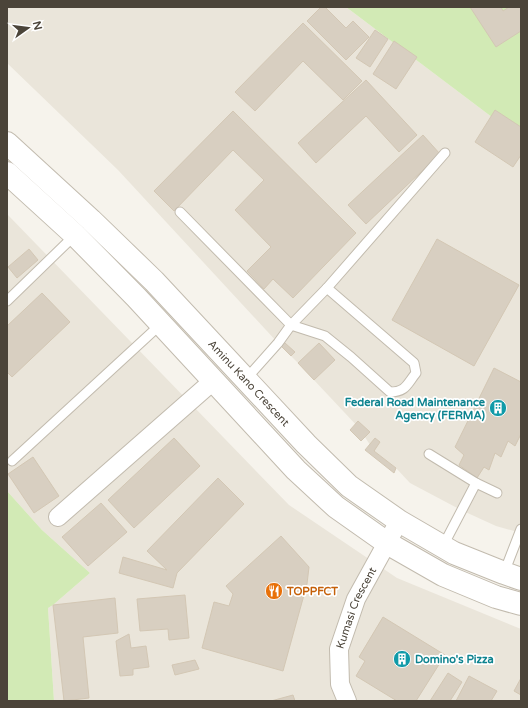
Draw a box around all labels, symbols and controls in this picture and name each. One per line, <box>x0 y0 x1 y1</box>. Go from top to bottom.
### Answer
north arrow <box>8 8 48 48</box>
text: N <box>30 20 45 32</box>
street label: Aminu Kano Crescent <box>205 337 292 429</box>
place label: Federal Road Maintenance Agency (FERMA) <box>345 396 486 423</box>
building icon: Federal Road Maintenance Agency (FERMA) <box>488 398 508 418</box>
street label: Kumasi Crescent <box>334 565 379 650</box>
restaurant icon: TOPPFCT <box>264 581 284 601</box>
place label: TOPPFCT <box>286 585 338 598</box>
building icon: Domino's Pizza <box>392 649 412 669</box>
place label: Domino's Pizza <box>415 653 494 666</box>

